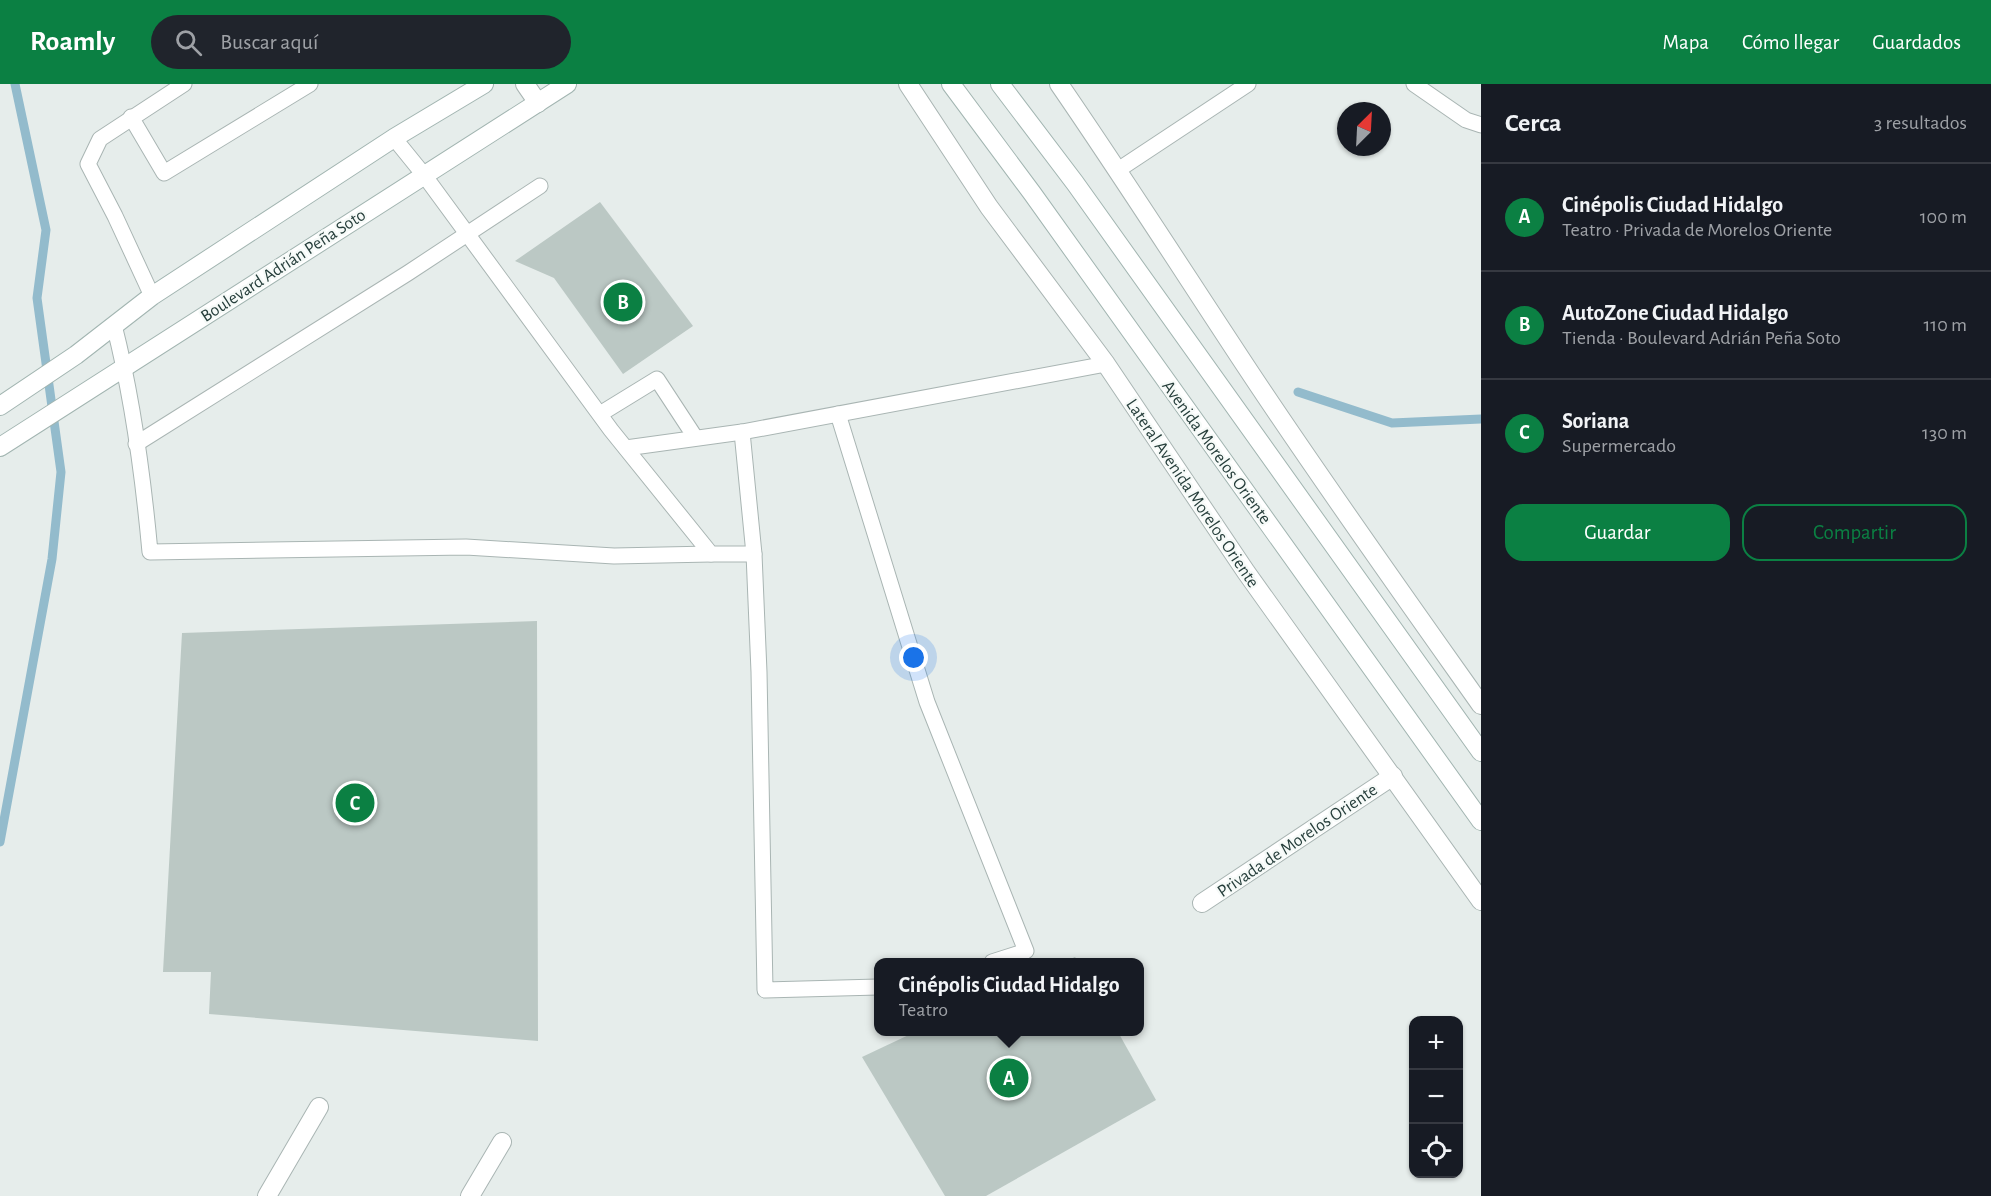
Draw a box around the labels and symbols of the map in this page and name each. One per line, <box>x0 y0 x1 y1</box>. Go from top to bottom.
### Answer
north arrow <box>1337 102 1391 156</box>
street label: Boulevard Adrián Peña Soto <box>198 206 369 326</box>
pin: B <box>604 280 642 324</box>
street label: Avenida Morelos Oriente <box>1158 378 1274 528</box>
street label: Lateral Avenida Morelos Oriente <box>1122 396 1262 591</box>
your location <box>899 643 928 672</box>
pin: C <box>336 780 374 826</box>
street label: Privada de Morelos Oriente <box>1214 781 1381 901</box>
pin: A <box>990 1056 1028 1100</box>

